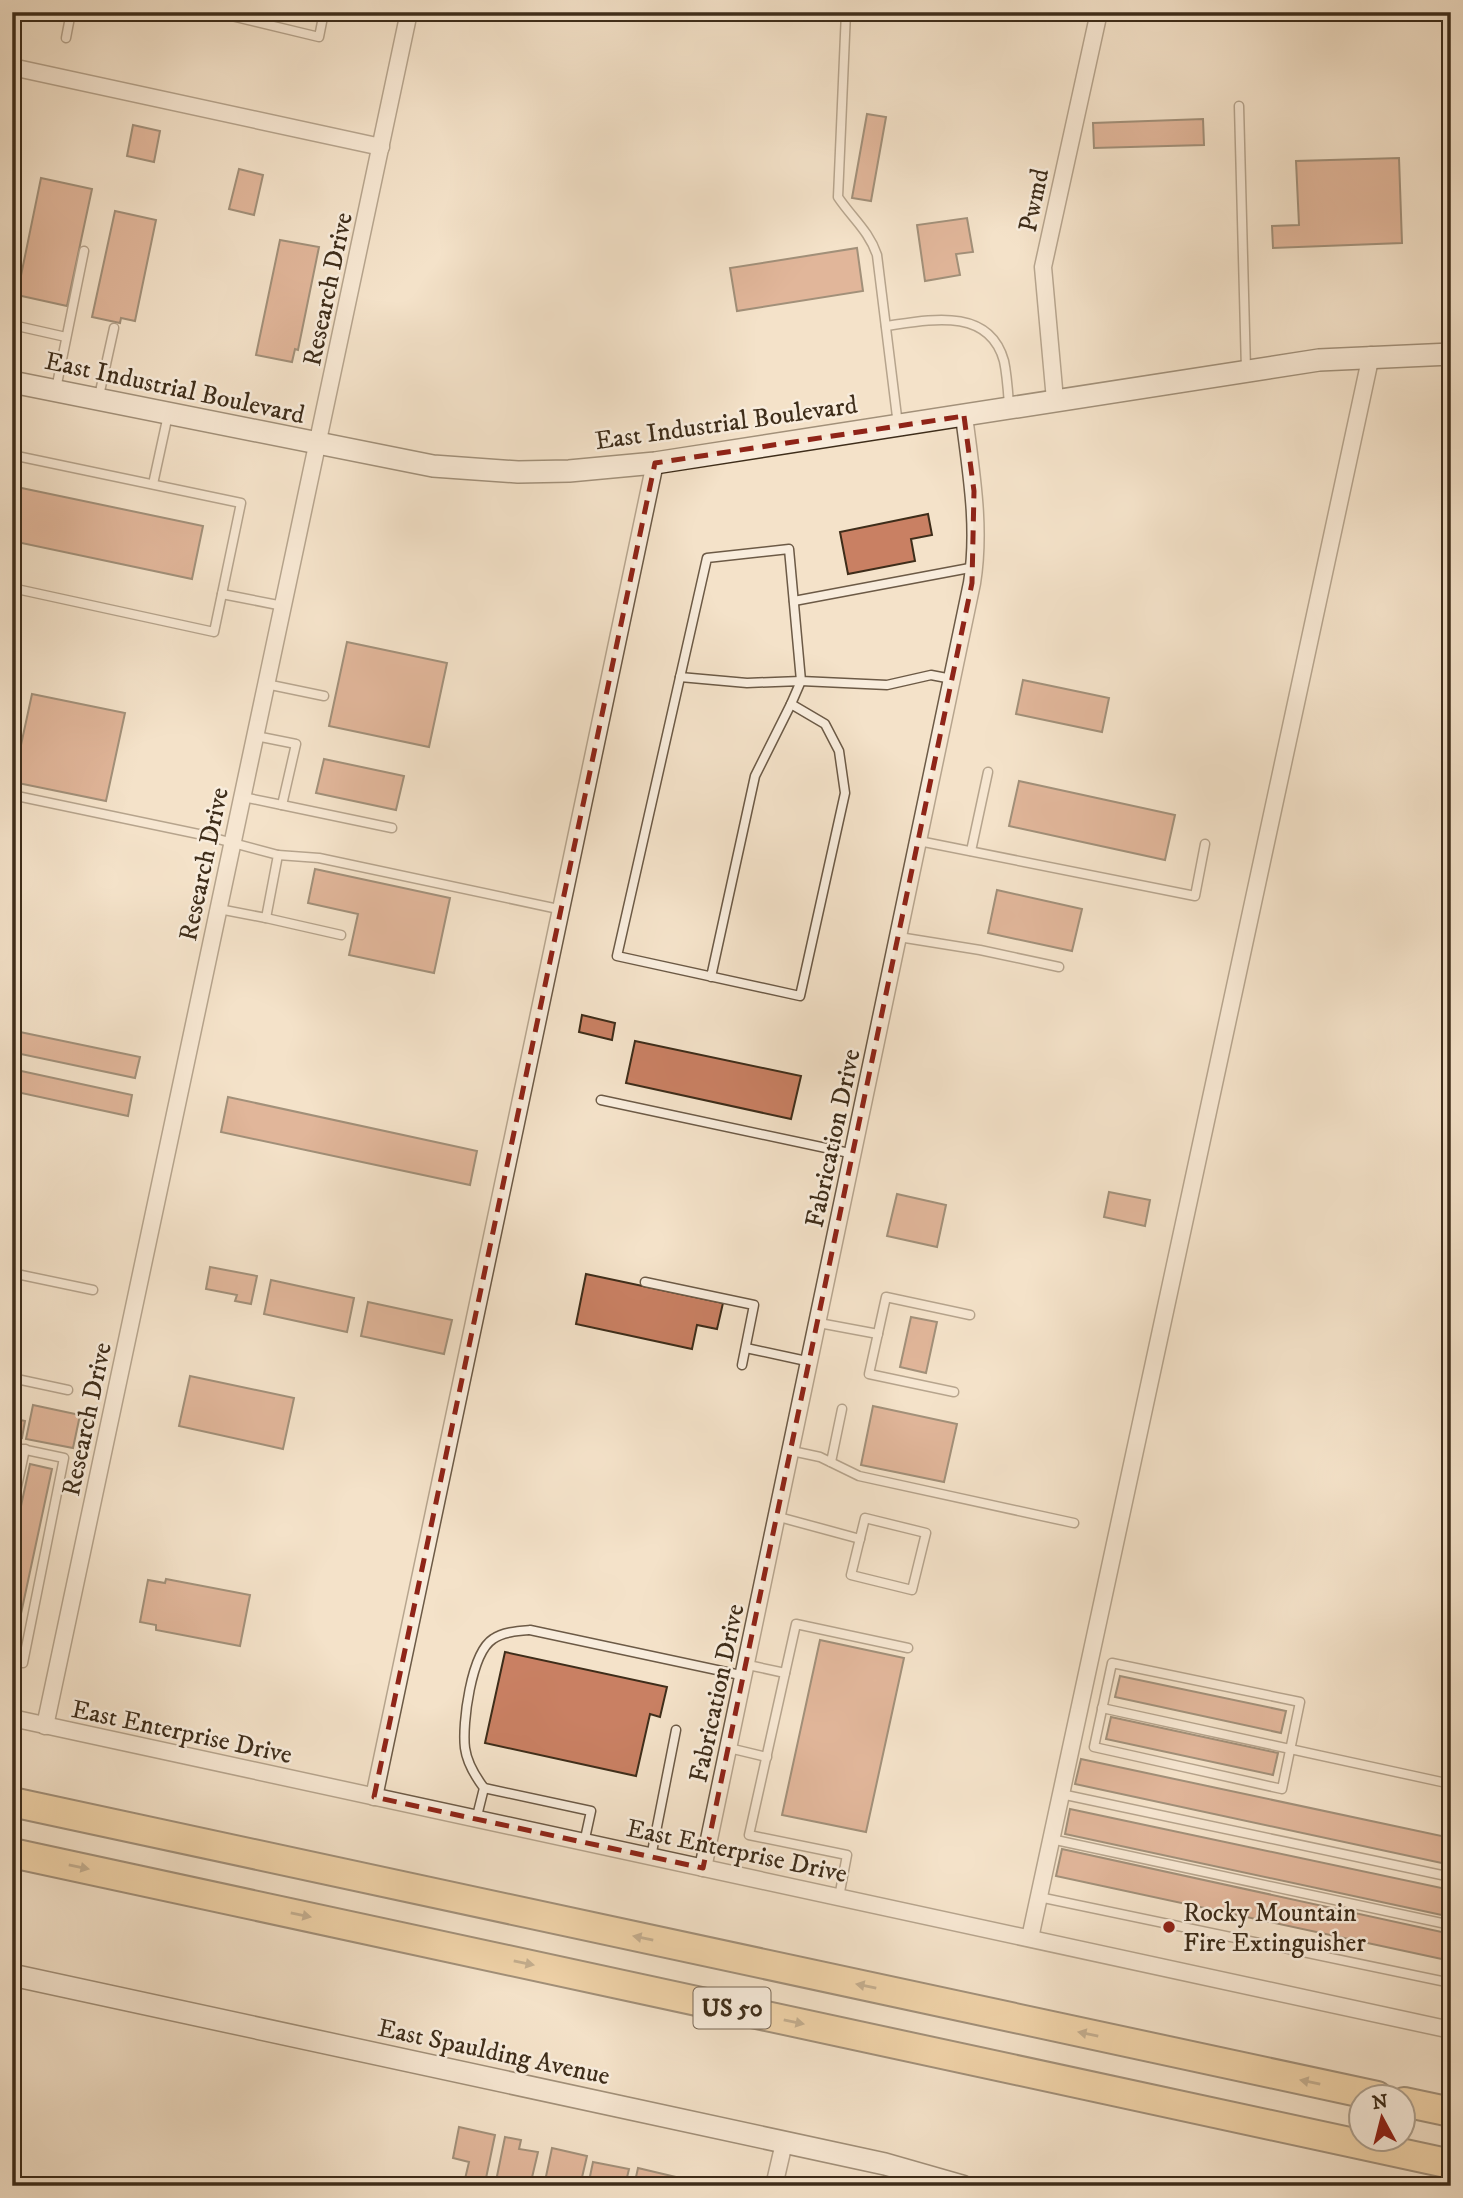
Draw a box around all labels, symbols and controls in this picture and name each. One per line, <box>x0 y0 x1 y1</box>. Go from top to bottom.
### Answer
street label: Pwmd <box>1012 166 1057 235</box>
street label: Research Drive <box>296 209 361 369</box>
street label: East Industrial Boulevard <box>42 345 308 432</box>
street label: East Industrial Boulevard <box>593 389 860 458</box>
street label: Research Drive <box>172 784 237 944</box>
street label: Fabrication Drive <box>798 1046 868 1231</box>
street label: Research Drive <box>55 1339 120 1499</box>
street label: Fabrication Drive <box>682 1601 752 1786</box>
street label: East Enterprise Drive <box>68 1693 295 1772</box>
street label: East Enterprise Drive <box>623 1812 850 1891</box>
one-way arrow <box>68 1862 90 1873</box>
place label: Rocky Mountain Fire Extinguisher <box>1183 1897 1366 1960</box>
one-way arrow <box>290 1910 312 1921</box>
marker: Rocky Mountain Fire Extinguisher <box>1161 1919 1177 1935</box>
one-way arrow <box>632 1933 654 1944</box>
one-way arrow <box>513 1958 535 1969</box>
one-way arrow <box>855 1981 877 1992</box>
road number: US 50 <box>694 1987 770 2028</box>
street label: East Spaulding Avenue <box>375 2012 613 2093</box>
one-way arrow <box>783 2016 805 2027</box>
one-way arrow <box>1077 2029 1099 2040</box>
one-way arrow <box>1299 2077 1321 2088</box>
north arrow <box>1348 2082 1418 2152</box>
text: N <box>1371 2090 1390 2115</box>

